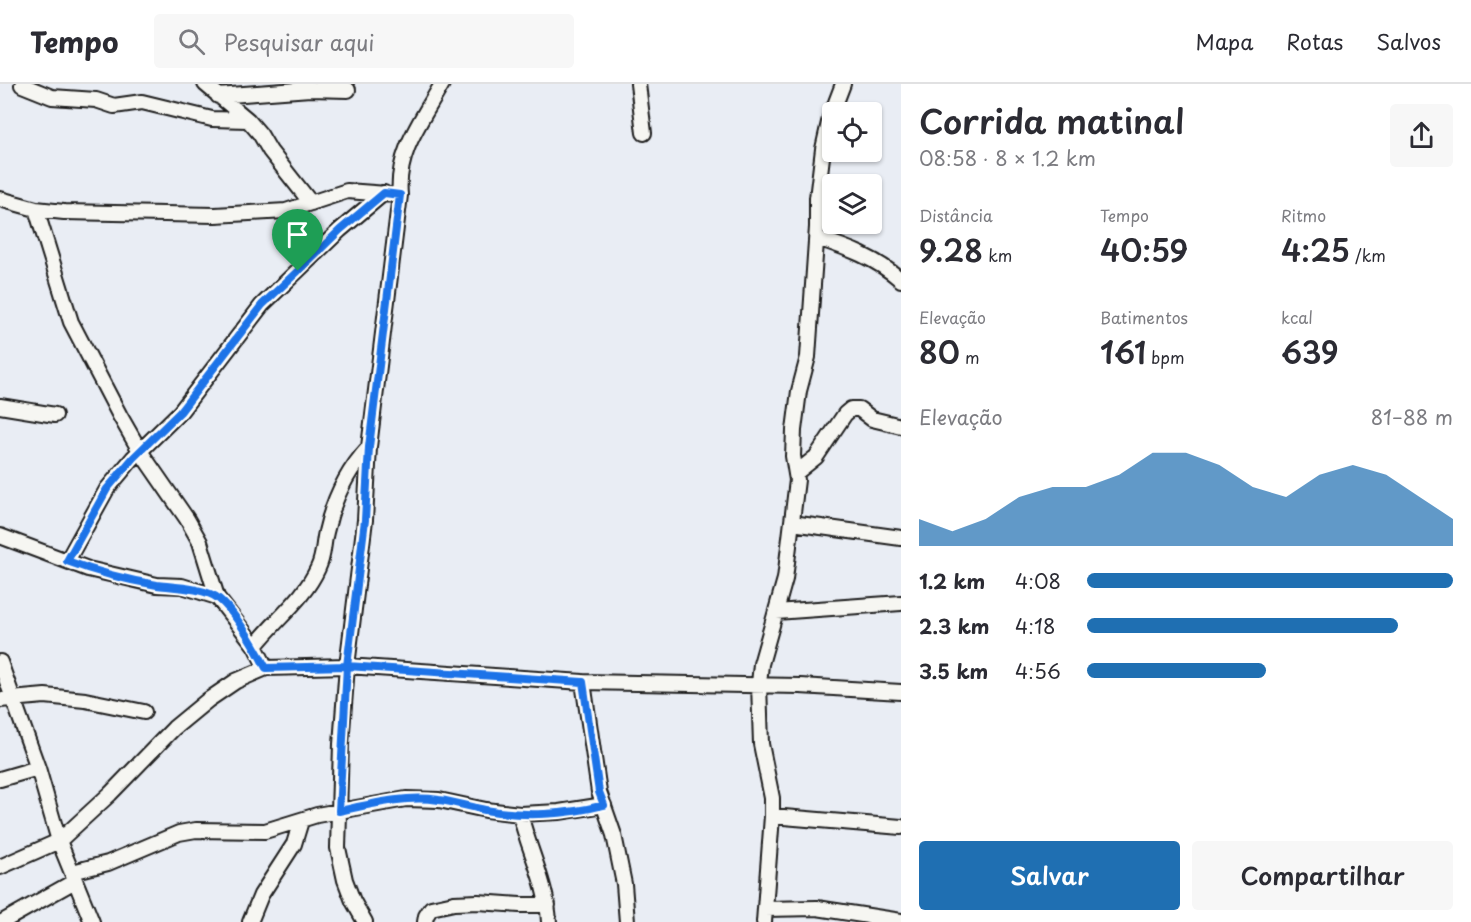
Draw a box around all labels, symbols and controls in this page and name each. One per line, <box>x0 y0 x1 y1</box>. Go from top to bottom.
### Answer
search box <box>154 14 574 68</box>
text: Tempo <box>30 20 118 63</box>
icon: search <box>175 25 208 58</box>
text: Pesquisar aqui <box>223 25 374 58</box>
text: Mapa <box>1196 25 1253 57</box>
text: Rotas <box>1286 25 1343 57</box>
text: Salvos <box>1376 25 1441 57</box>
text: Corrida matinal <box>919 95 1184 145</box>
map controls <box>822 102 882 234</box>
button: locate <box>822 102 882 162</box>
button: share <box>1390 104 1453 167</box>
text: 08:58 · 8 × 1.2 km <box>919 143 1096 173</box>
button: layers <box>822 174 882 234</box>
text: Distância <box>919 203 993 227</box>
text: Tempo <box>1100 203 1149 227</box>
text: Ritmo <box>1281 203 1326 227</box>
pin <box>272 209 323 271</box>
icon: arrive <box>281 218 314 251</box>
text: 9.28 <box>919 227 983 272</box>
text: 40:59 <box>1100 227 1188 272</box>
text: 4:25 <box>1281 227 1350 272</box>
text: km <box>983 243 1012 267</box>
text: /km <box>1350 243 1386 267</box>
text: Elevação <box>919 305 986 329</box>
text: Batimentos <box>1100 305 1188 329</box>
text: kcal <box>1281 305 1313 329</box>
text: 80 <box>919 329 960 374</box>
text: 161 <box>1100 329 1146 374</box>
text: 639 <box>1281 329 1339 374</box>
text: m <box>960 345 980 369</box>
text: bpm <box>1146 345 1185 369</box>
text: Elevação <box>919 402 1003 432</box>
text: 81–88 m <box>1371 402 1453 432</box>
text: 1.2 km <box>919 566 985 596</box>
text: 4:08 <box>1015 566 1061 596</box>
text: 2.3 km <box>919 611 989 641</box>
text: 4:18 <box>1015 611 1055 641</box>
text: 3.5 km <box>919 656 988 686</box>
text: 4:56 <box>1015 656 1061 686</box>
button: Salvar <box>919 841 1180 910</box>
button: Compartilhar <box>1192 841 1453 910</box>

